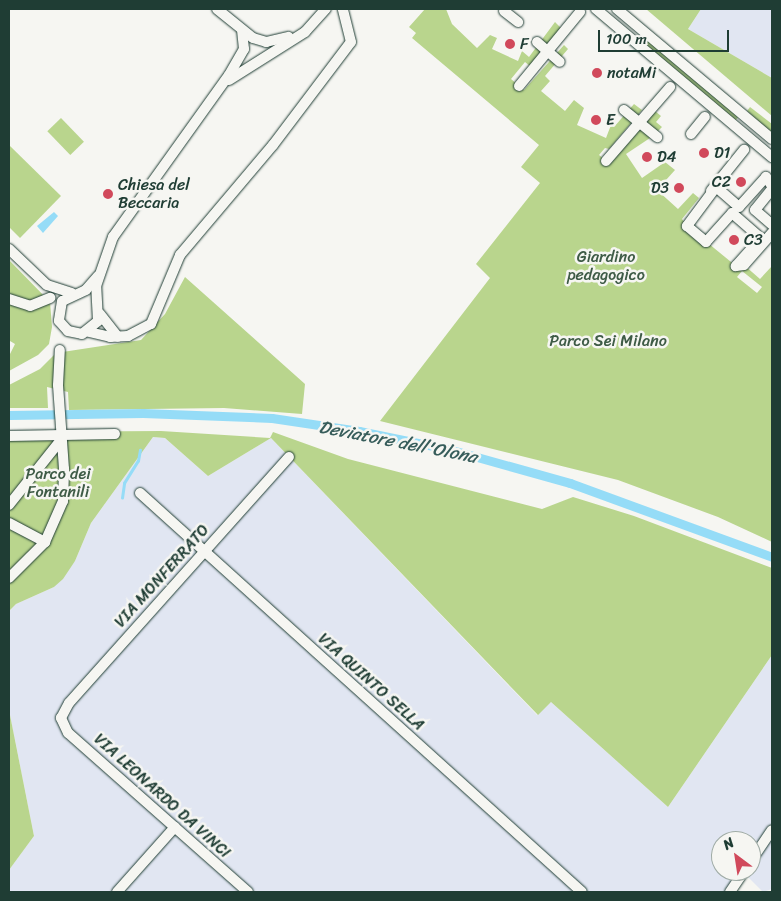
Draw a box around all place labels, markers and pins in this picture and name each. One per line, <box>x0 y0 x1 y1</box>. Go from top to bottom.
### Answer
place label: F <box>520 34 529 54</box>
marker: F <box>504 38 516 50</box>
place label: notaMi <box>607 63 656 83</box>
marker: notaMi <box>591 67 603 79</box>
place label: E <box>606 110 615 130</box>
marker: E <box>590 114 602 126</box>
place label: D1 <box>714 143 730 163</box>
place label: D4 <box>657 147 677 167</box>
marker: D1 <box>698 147 710 159</box>
marker: D4 <box>641 151 653 163</box>
place label: C2 <box>712 172 731 192</box>
place label: Chiesa del Beccaria <box>118 175 190 213</box>
marker: C2 <box>735 176 747 188</box>
place label: D3 <box>651 178 669 198</box>
marker: D3 <box>673 182 685 194</box>
marker: Chiesa del Beccaria <box>102 188 114 200</box>
place label: C3 <box>744 230 763 250</box>
marker: C3 <box>728 234 740 246</box>

